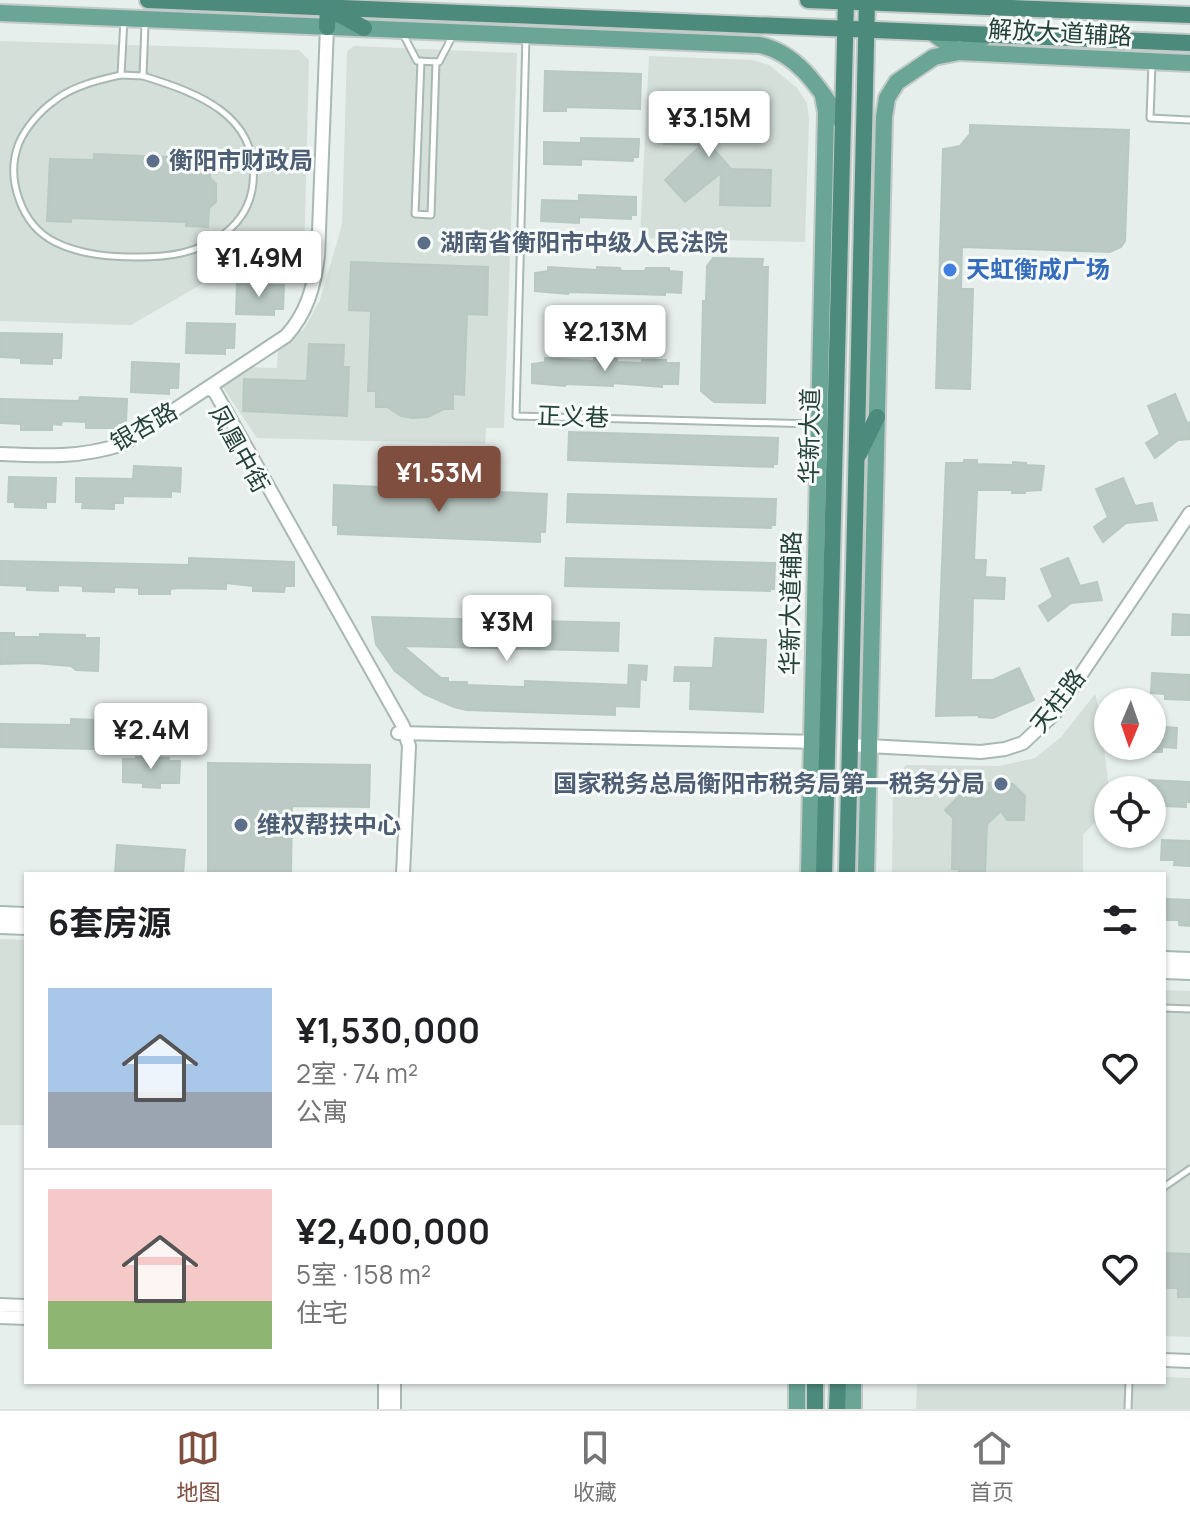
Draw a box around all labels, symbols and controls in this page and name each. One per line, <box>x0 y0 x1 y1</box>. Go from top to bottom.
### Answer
street label: 解放大道辅路 <box>987 11 1133 52</box>
pin: ¥3.15M <box>644 91 774 159</box>
text: ¥3.15M <box>667 99 751 135</box>
place label: 衡阳市财政局 <box>169 143 313 176</box>
marker: 衡阳市财政局 <box>144 152 162 170</box>
place label: 湖南省衡阳市中级人民法院 <box>440 225 728 258</box>
pin: ¥1.49M <box>194 231 324 299</box>
marker: 湖南省衡阳市中级人民法院 <box>415 234 433 252</box>
text: ¥1.49M <box>215 239 303 275</box>
place label: 天虹衡成广场 <box>966 252 1110 285</box>
marker: 天虹衡成广场 <box>941 261 959 279</box>
pin: ¥2.13M <box>540 305 670 373</box>
text: ¥2.13M <box>563 313 647 349</box>
street label: 华新大道 <box>791 388 826 484</box>
street label: 银杏路 <box>104 393 183 458</box>
street label: 凤凰中街 <box>203 398 278 498</box>
street label: 正义巷 <box>536 398 610 433</box>
pin: ¥1.53M <box>374 446 504 514</box>
text: ¥1.53M <box>396 454 482 490</box>
street label: 华新大道辅路 <box>772 531 807 675</box>
pin: ¥3M <box>468 595 546 663</box>
text: ¥3M <box>480 603 534 639</box>
street label: 天柱路 <box>1022 662 1092 739</box>
north arrow <box>1094 688 1166 760</box>
map controls <box>1094 688 1166 848</box>
pin: ¥2.4M <box>95 703 207 771</box>
text: ¥2.4M <box>112 711 190 747</box>
place label: 国家税务总局衡阳市税务局第一税务分局 <box>553 766 985 799</box>
marker: 国家税务总局衡阳市税务局第一税务分局 <box>992 775 1010 793</box>
button: locate <box>1094 776 1166 848</box>
place label: 维权帮扶中心 <box>257 807 401 840</box>
marker: 维权帮扶中心 <box>232 816 250 834</box>
icon: filters <box>1098 898 1142 942</box>
text: 6套房源 <box>48 899 171 945</box>
text: ¥1,530,000 <box>296 1007 480 1053</box>
icon: home <box>112 1020 208 1116</box>
icon: heart <box>1098 1046 1142 1090</box>
text: 2室 · 74 m² <box>296 1055 418 1091</box>
text: 公寓 <box>296 1093 348 1129</box>
text: ¥2,400,000 <box>296 1208 490 1254</box>
icon: home <box>112 1221 208 1317</box>
icon: heart <box>1098 1247 1142 1291</box>
text: 5室 · 158 m² <box>296 1256 431 1292</box>
text: 住宅 <box>296 1294 348 1330</box>
tab: 地图 <box>176 1426 220 1507</box>
tab: 收藏 <box>573 1426 617 1507</box>
tab: 首页 <box>970 1426 1014 1507</box>

